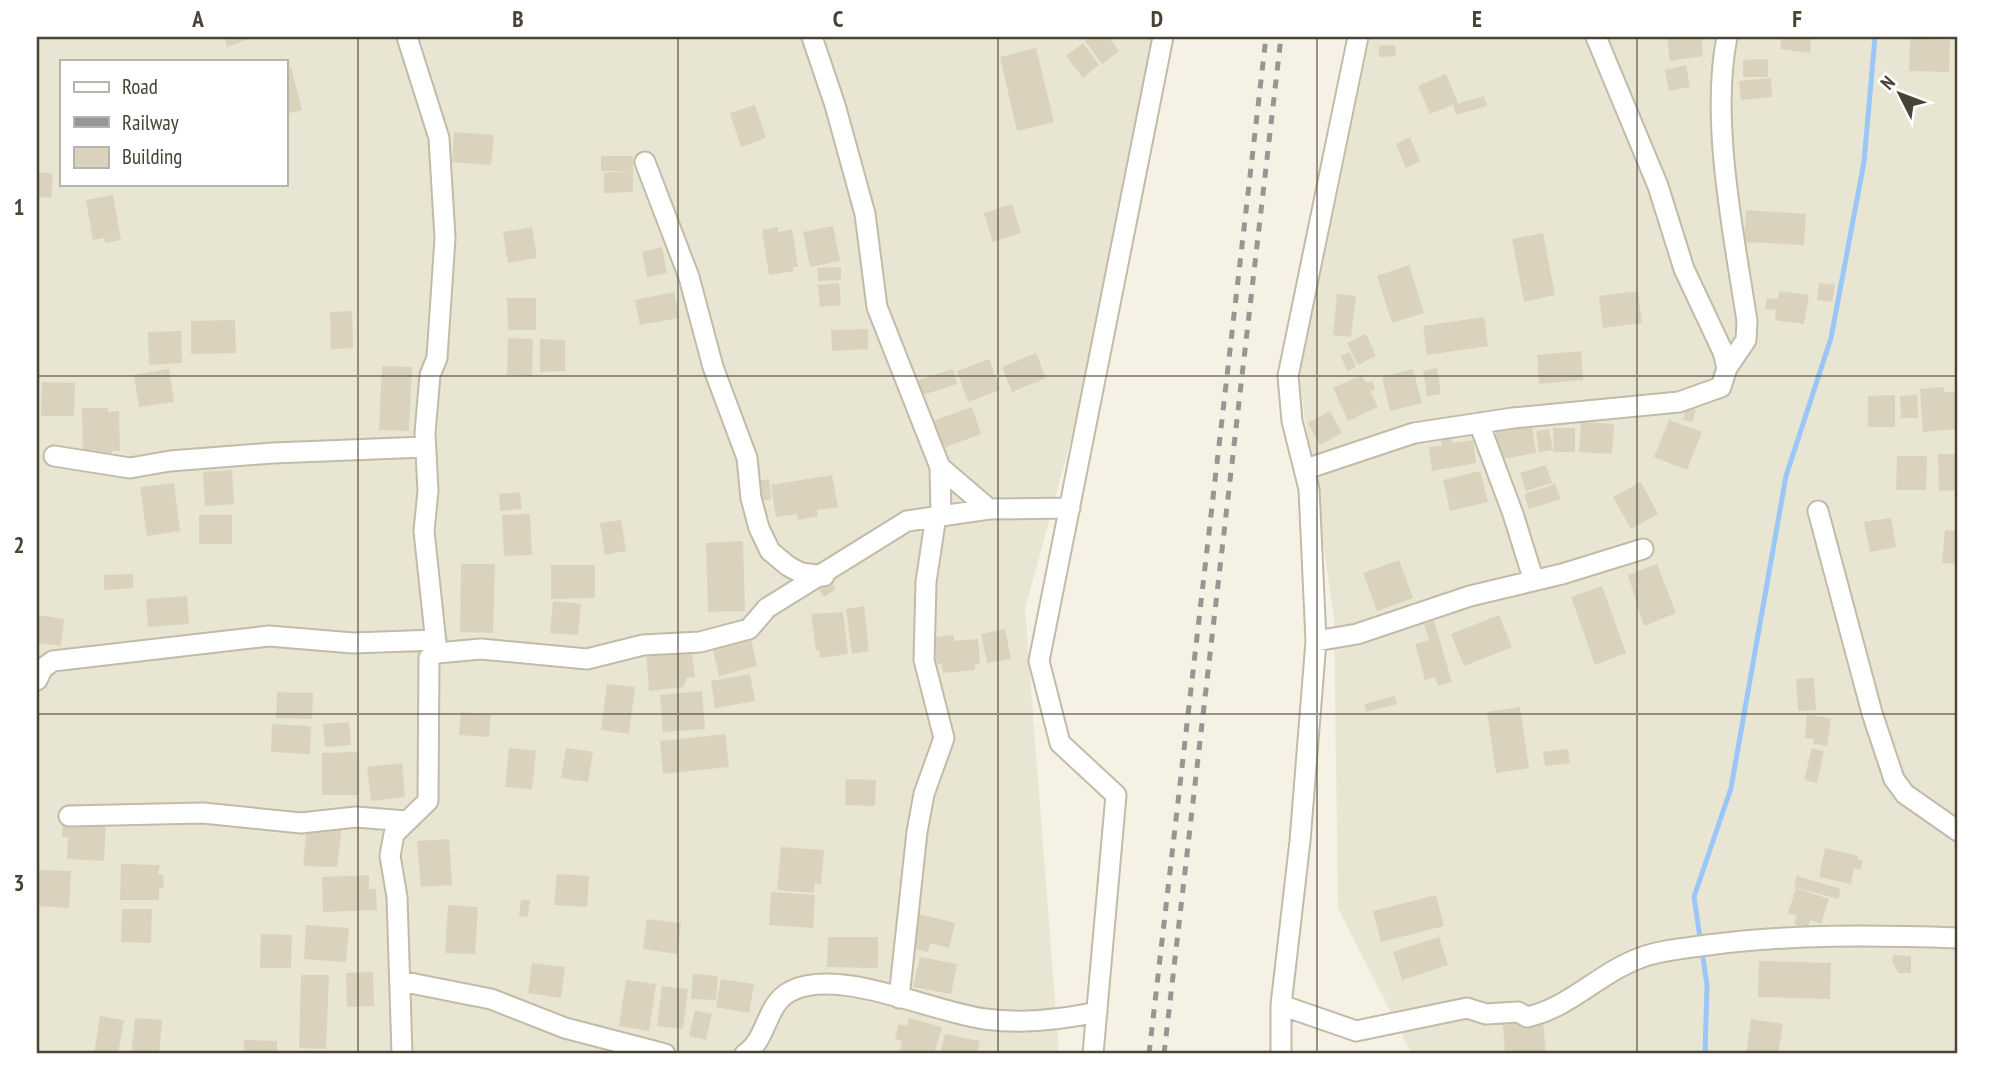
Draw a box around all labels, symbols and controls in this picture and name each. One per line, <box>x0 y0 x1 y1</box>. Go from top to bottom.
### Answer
text: A <box>191 4 204 33</box>
text: B <box>512 4 524 33</box>
text: C <box>833 4 844 33</box>
text: D <box>1151 4 1163 33</box>
text: E <box>1472 4 1482 33</box>
text: F <box>1792 4 1802 33</box>
legend <box>60 60 287 186</box>
north arrow <box>1866 60 1936 130</box>
text: N <box>1875 71 1900 94</box>
text: Road <box>122 73 158 100</box>
text: Railway <box>122 109 179 136</box>
text: Building <box>122 143 182 170</box>
text: 1 <box>14 192 25 221</box>
text: 2 <box>14 530 25 559</box>
text: 3 <box>14 868 25 897</box>

